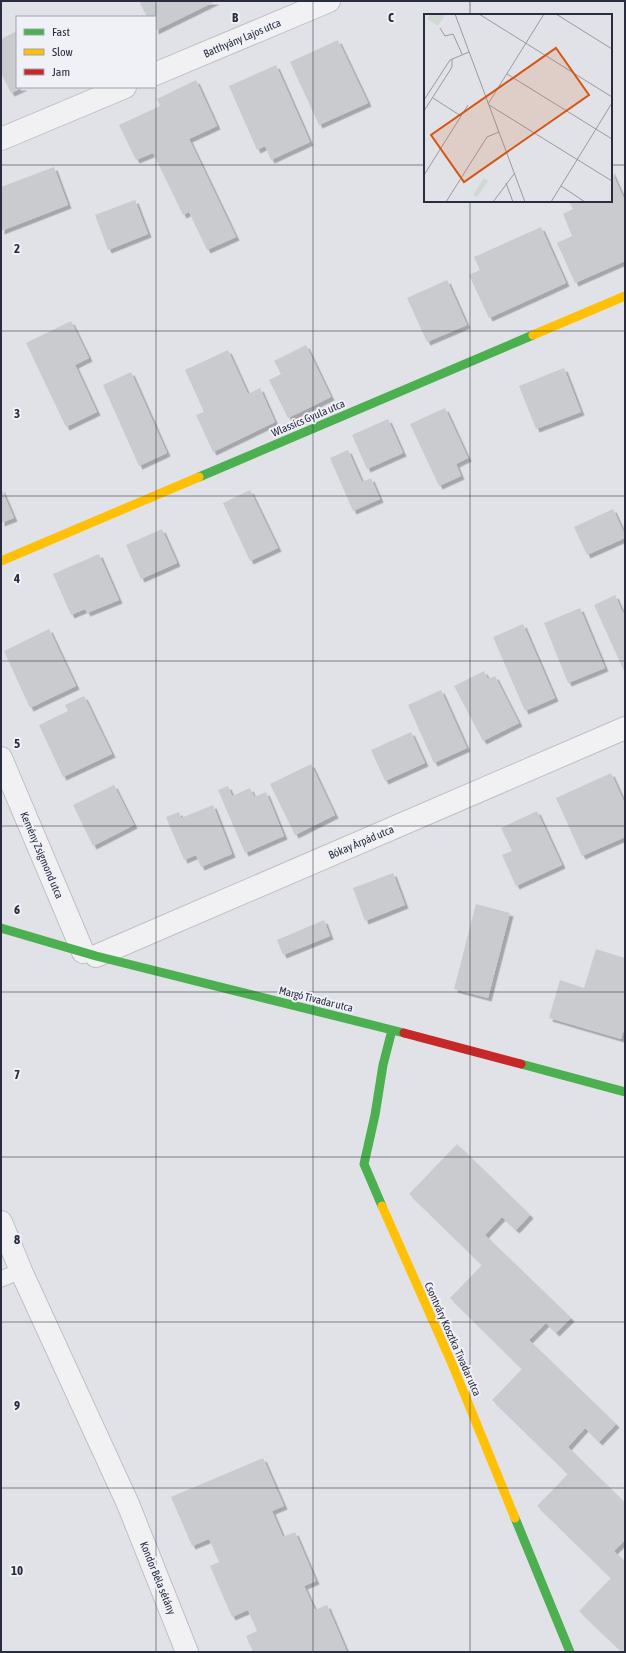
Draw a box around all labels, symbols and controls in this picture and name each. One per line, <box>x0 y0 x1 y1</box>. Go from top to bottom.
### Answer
text: C <box>388 10 394 25</box>
inset map <box>424 14 612 202</box>
legend <box>16 16 156 88</box>
street label: Batthyány Lajos utca <box>201 16 283 60</box>
text: Fast <box>52 25 70 39</box>
text: Slow <box>52 45 73 59</box>
text: Jam <box>52 65 70 79</box>
text: 2 <box>14 241 20 256</box>
street label: Wlassics Gyula utca <box>270 397 346 439</box>
text: 3 <box>14 406 20 421</box>
text: 4 <box>13 571 20 586</box>
text: 5 <box>14 736 20 751</box>
street label: Kemény Zsigmond utca <box>18 810 66 900</box>
street label: Bókay Árpád utca <box>327 823 395 861</box>
text: 6 <box>14 902 20 917</box>
street label: Margó Tivadar utca <box>278 984 354 1014</box>
text: 7 <box>14 1067 20 1082</box>
text: 8 <box>14 1232 20 1247</box>
street label: Csontváry Kosztka Tivadar utca <box>422 1280 484 1398</box>
text: 9 <box>14 1398 20 1413</box>
street label: Kondor Béla sétány <box>138 1540 178 1617</box>
text: 10 <box>11 1563 23 1578</box>

